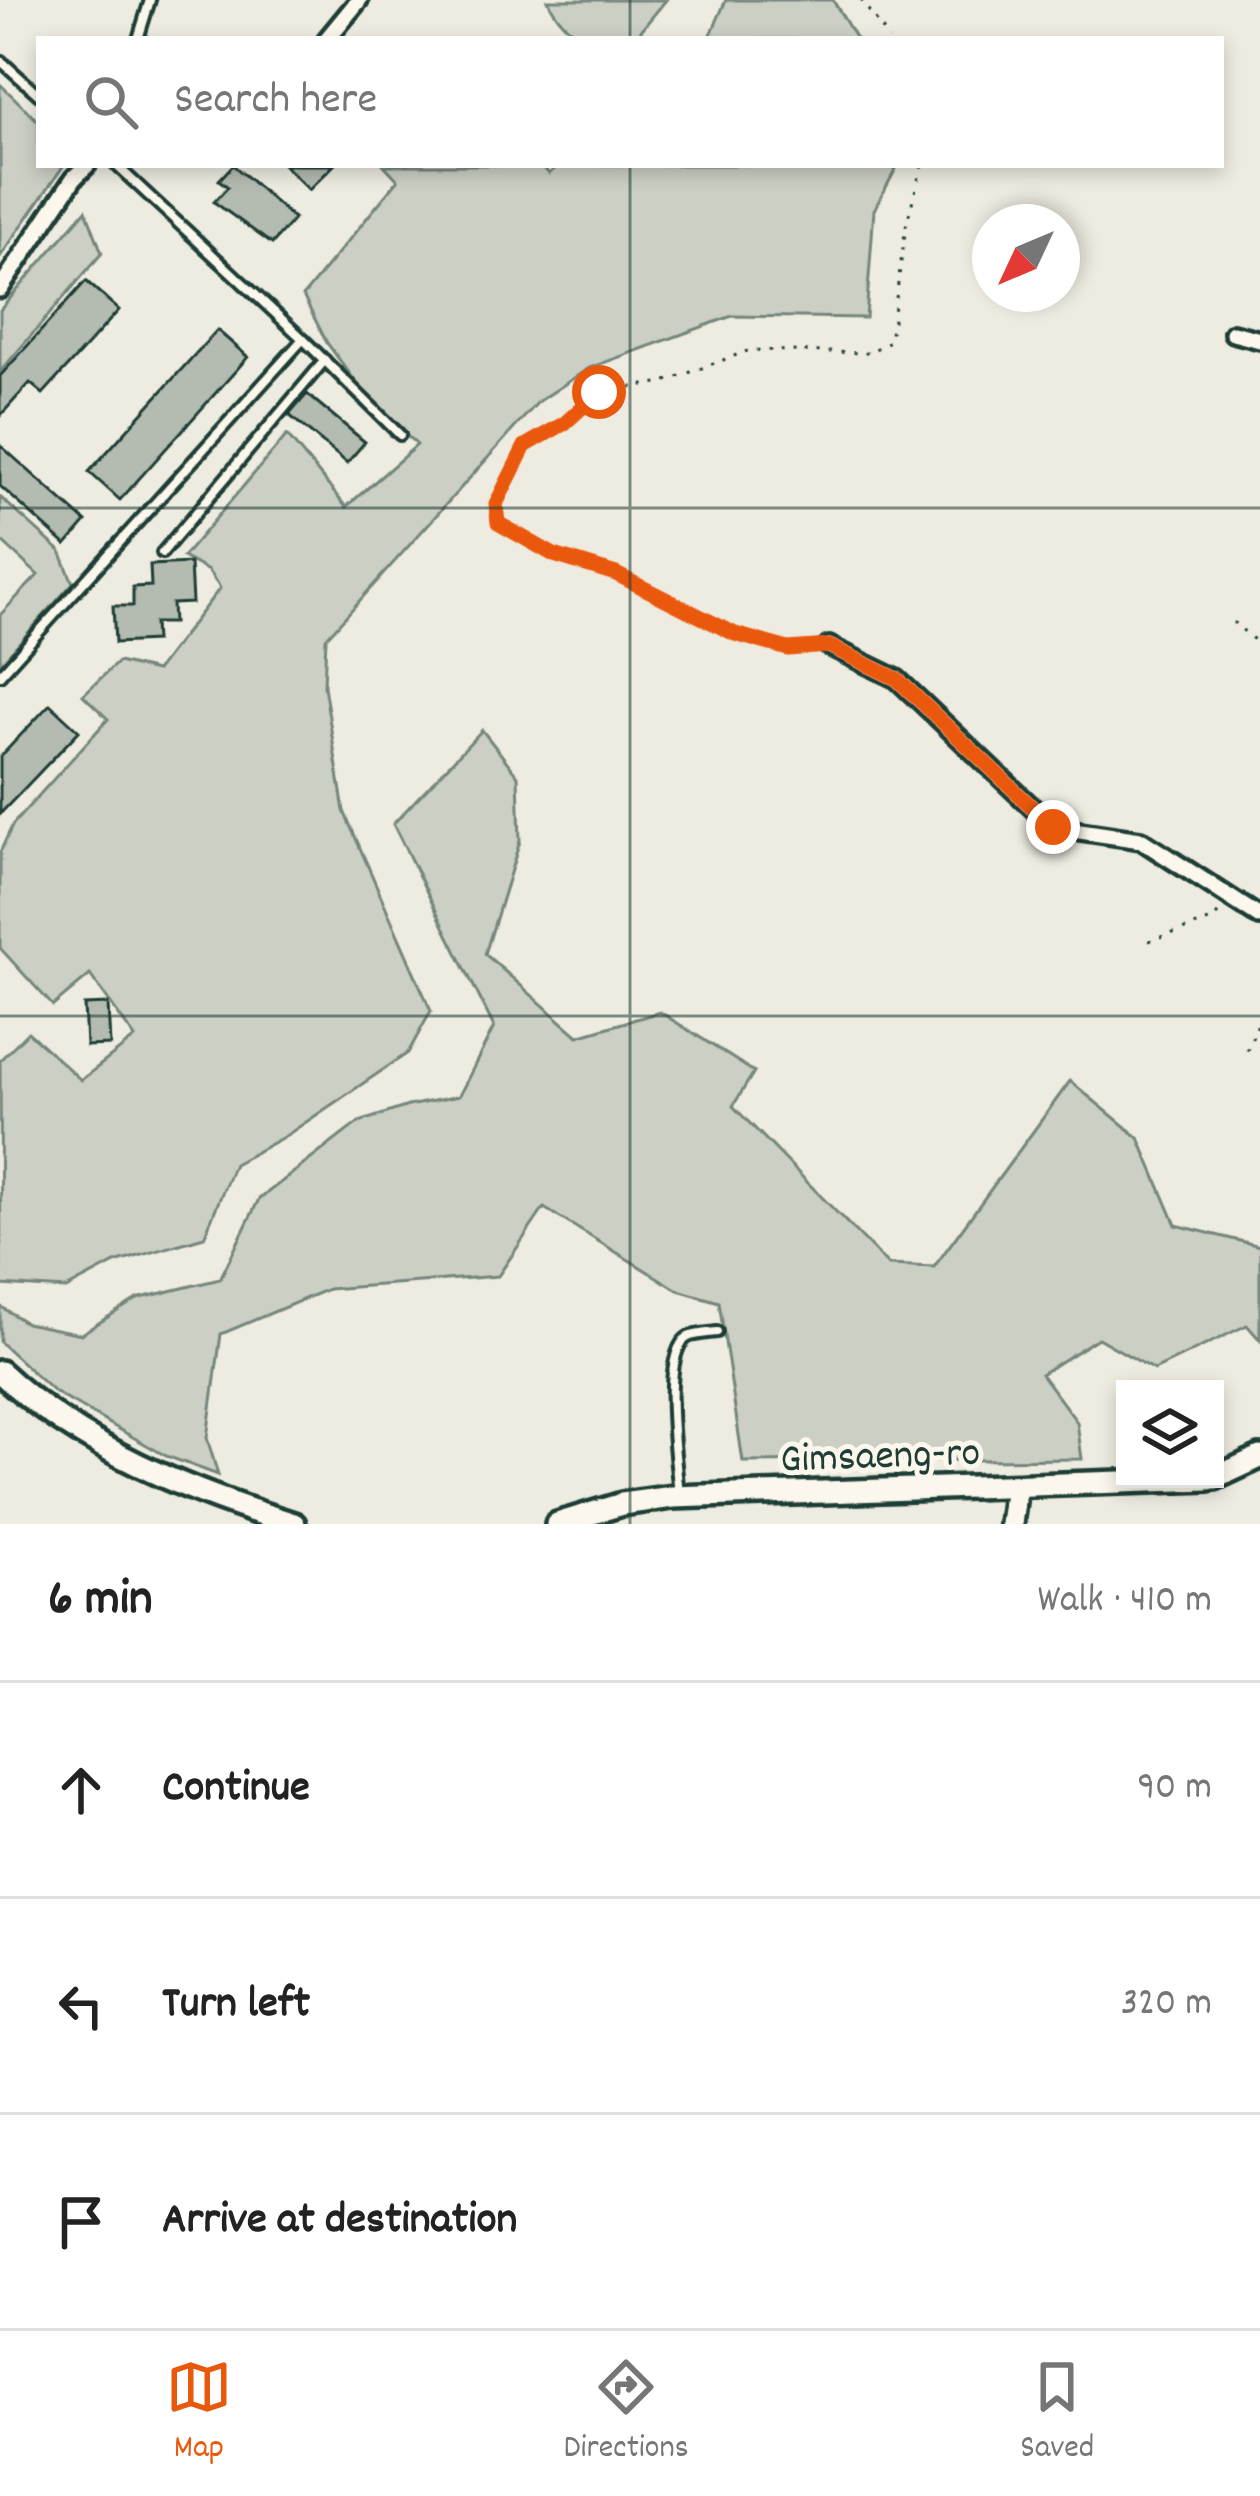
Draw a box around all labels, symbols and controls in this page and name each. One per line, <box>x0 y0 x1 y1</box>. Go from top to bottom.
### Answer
search box <box>36 36 1224 168</box>
icon: search <box>78 69 144 135</box>
text: Search here <box>174 70 377 134</box>
north arrow <box>972 204 1080 312</box>
route start <box>572 365 626 419</box>
route end <box>1026 800 1080 854</box>
map controls <box>1116 1380 1224 1488</box>
button: layers <box>1116 1380 1224 1488</box>
street label: Gimsaeng-ro <box>779 1426 981 1492</box>
text: 6 min <box>48 1566 153 1638</box>
text: Walk · 410 m <box>1038 1575 1212 1630</box>
icon: ahead <box>48 1757 114 1823</box>
text: Continue <box>162 1758 310 1822</box>
text: 90 m <box>1137 1762 1212 1817</box>
icon: left <box>48 1973 114 2039</box>
text: Turn left <box>162 1974 310 2038</box>
text: 320 m <box>1121 1978 1212 2033</box>
icon: arrive <box>48 2189 114 2255</box>
text: Arrive at destination <box>162 2190 517 2254</box>
tab: Map <box>166 2354 232 2473</box>
tab: Directions <box>564 2354 689 2473</box>
tab: Saved <box>1020 2354 1094 2473</box>

